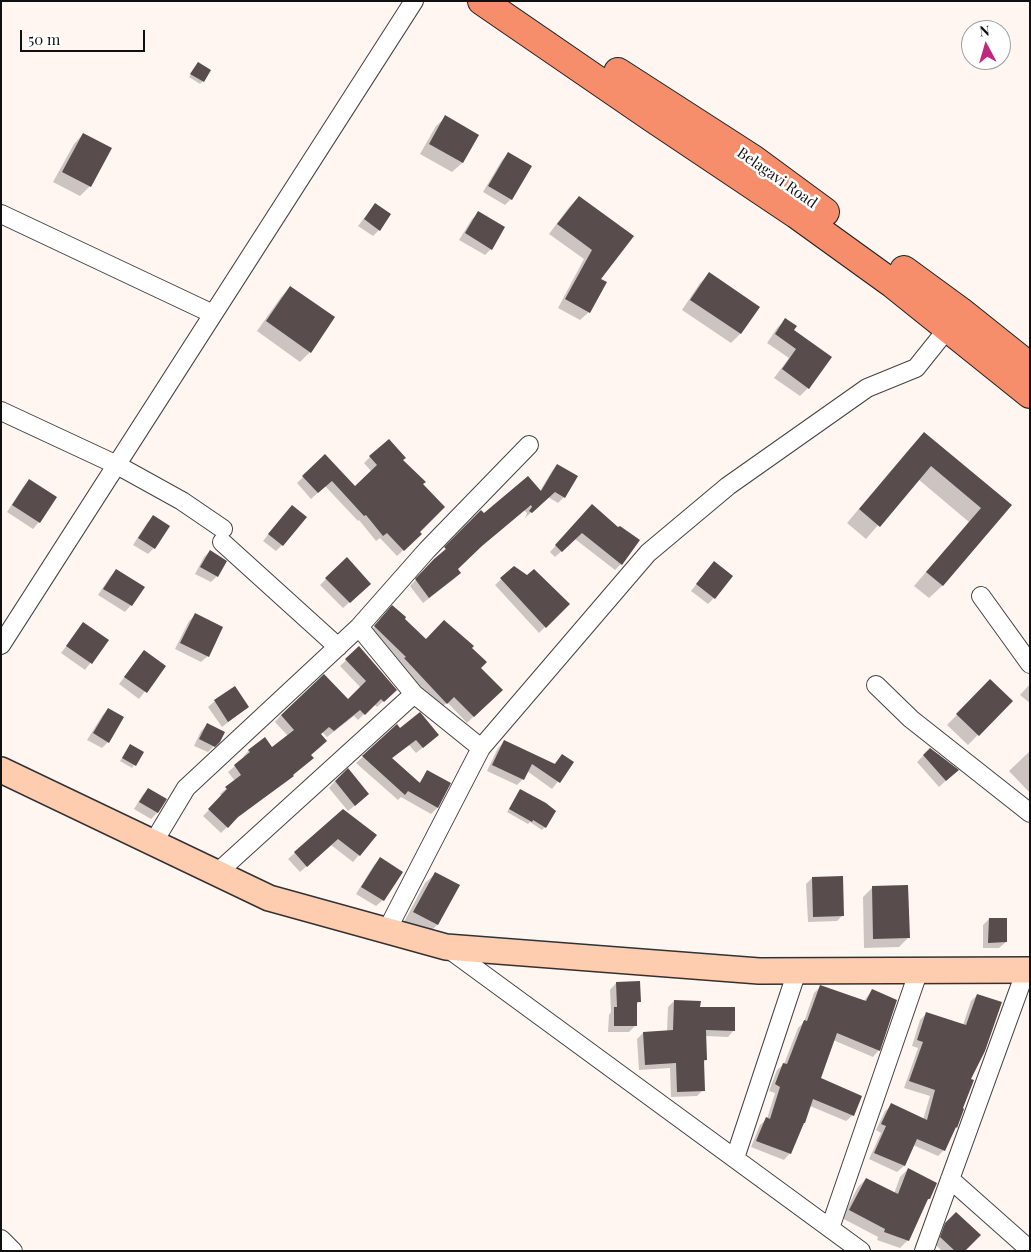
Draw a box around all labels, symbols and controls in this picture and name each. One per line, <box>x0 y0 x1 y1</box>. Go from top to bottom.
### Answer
scale bar <box>22 20 148 52</box>
north arrow <box>961 20 1011 70</box>
text: N <box>978 21 990 41</box>
text: 50 m <box>28 29 60 49</box>
street label: Belagavi Road <box>734 144 820 212</box>

